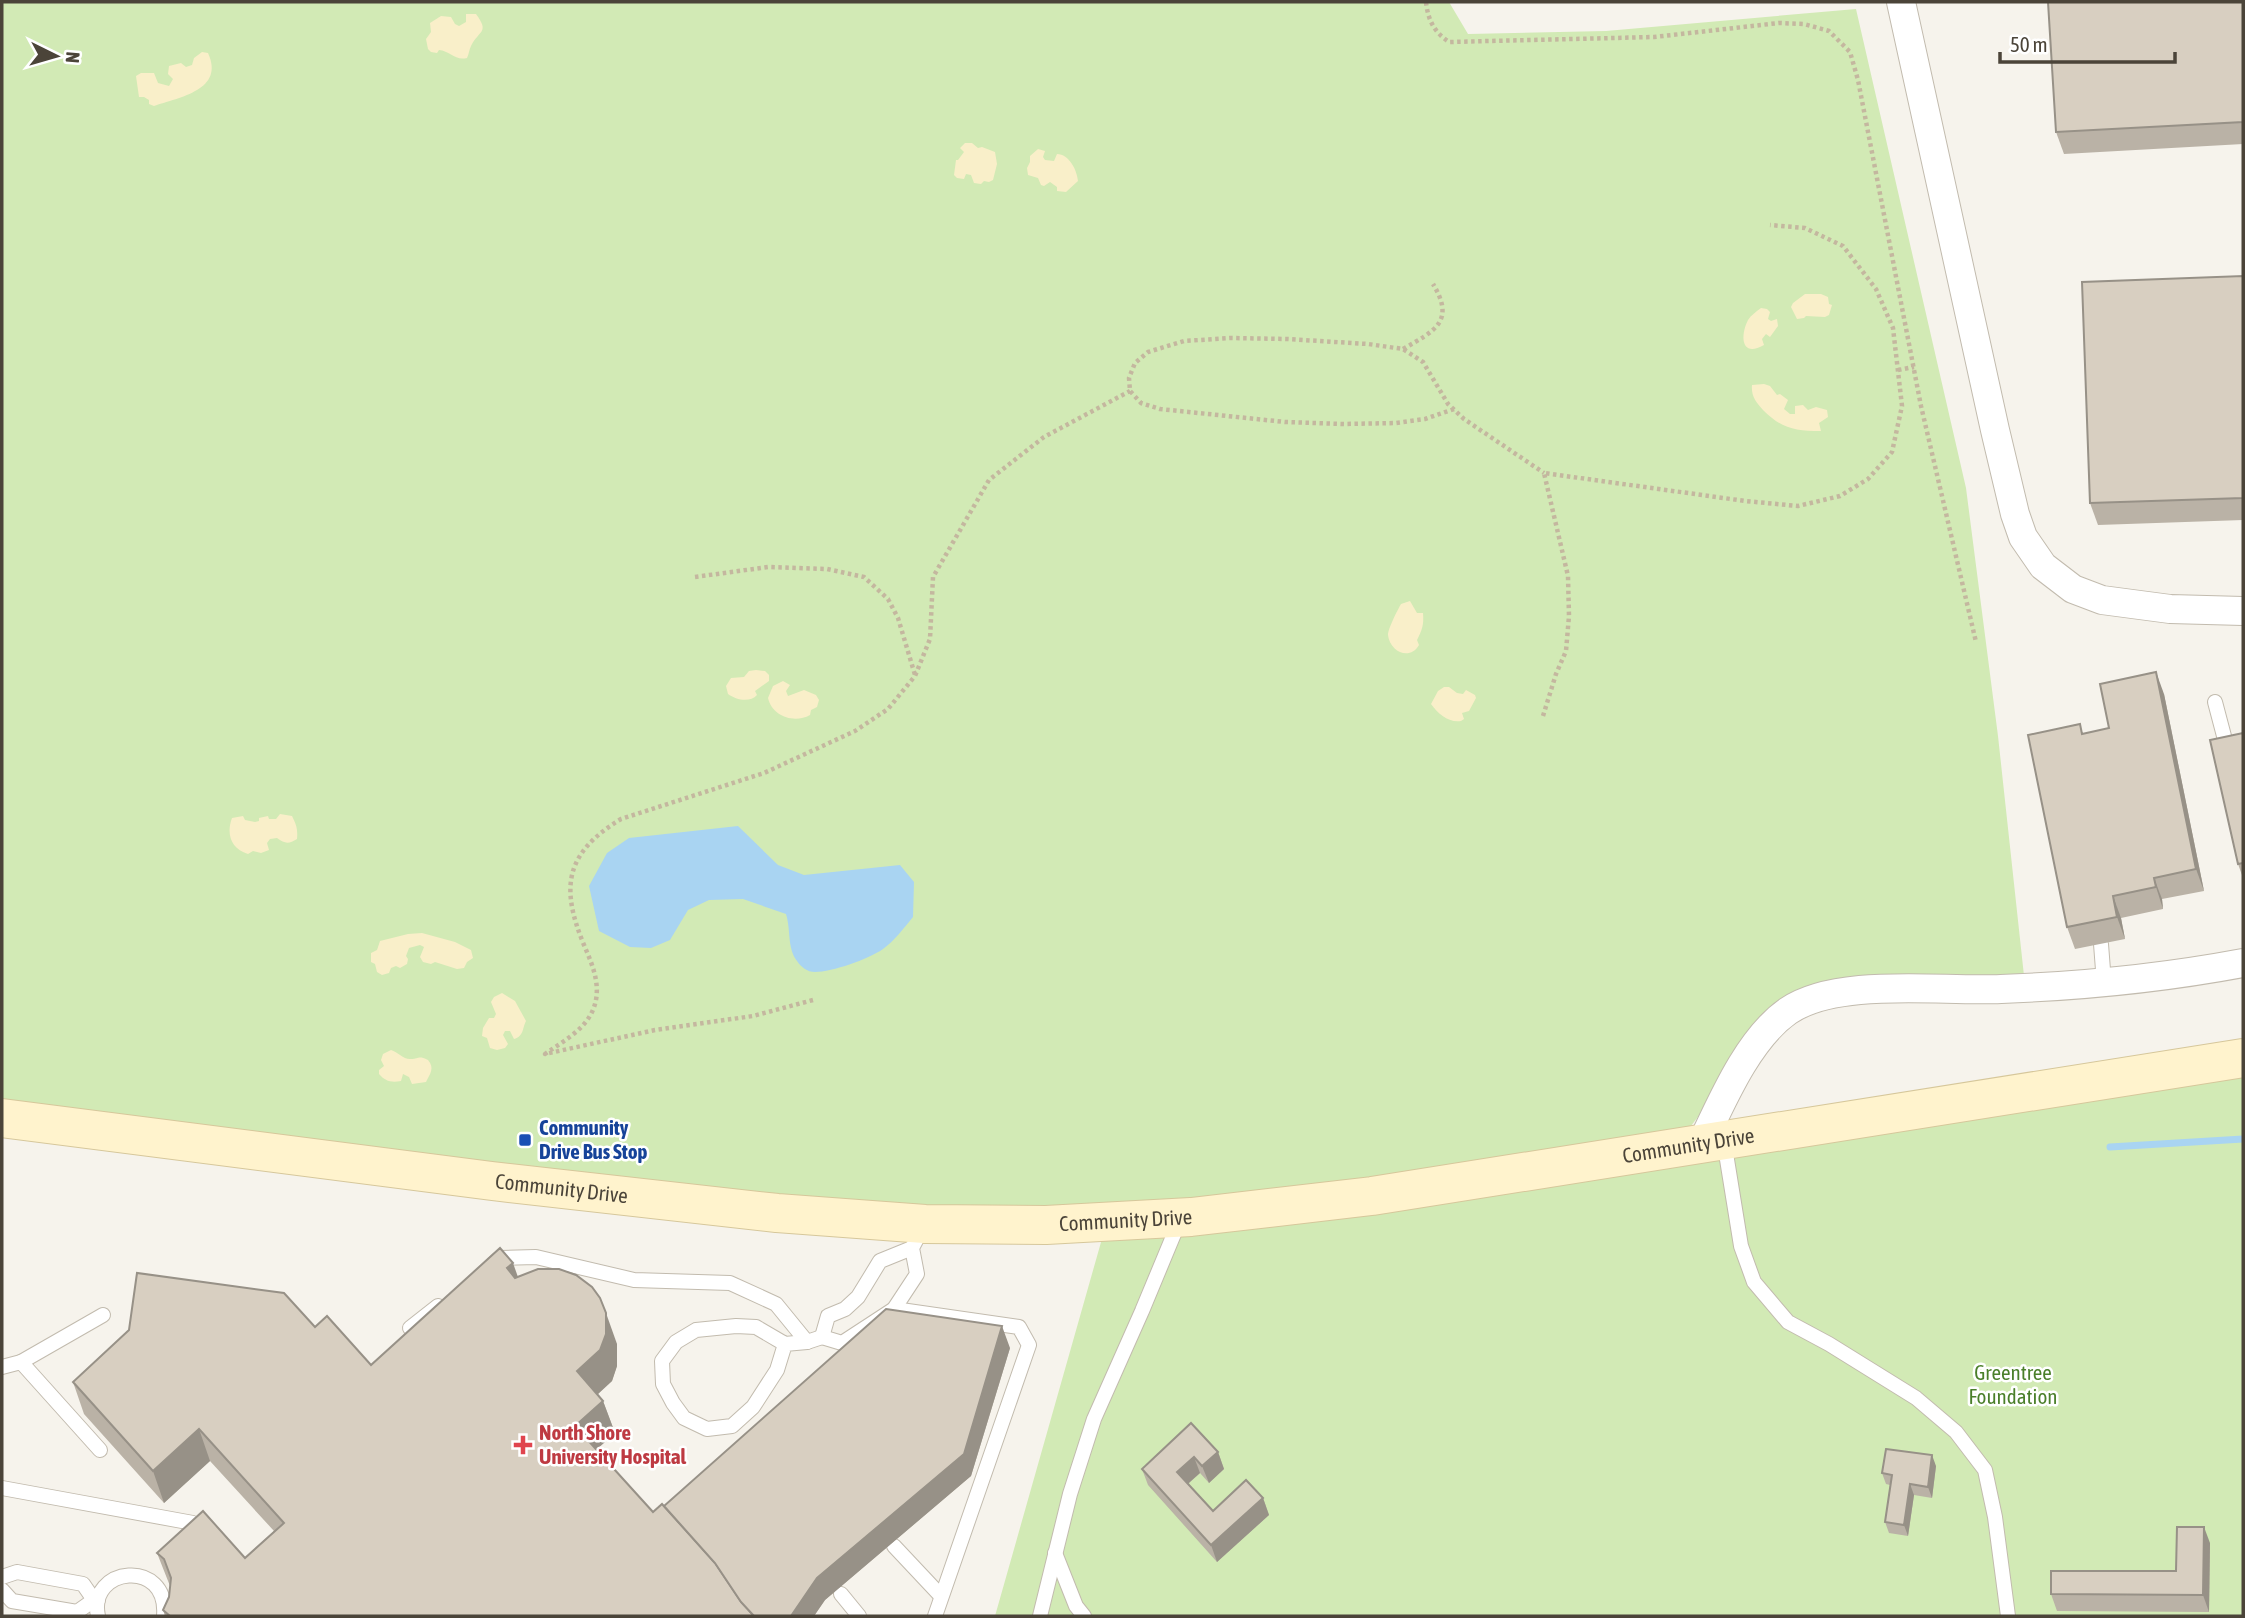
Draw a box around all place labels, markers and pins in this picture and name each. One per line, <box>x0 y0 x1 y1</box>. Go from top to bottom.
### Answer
place label: Community Drive Bus Stop <box>539 1115 648 1163</box>
marker: Community Drive Bus Stop <box>517 1132 533 1148</box>
place label: North Shore University Hospital <box>539 1420 686 1468</box>
marker: North Shore University Hospital <box>513 1435 533 1455</box>

